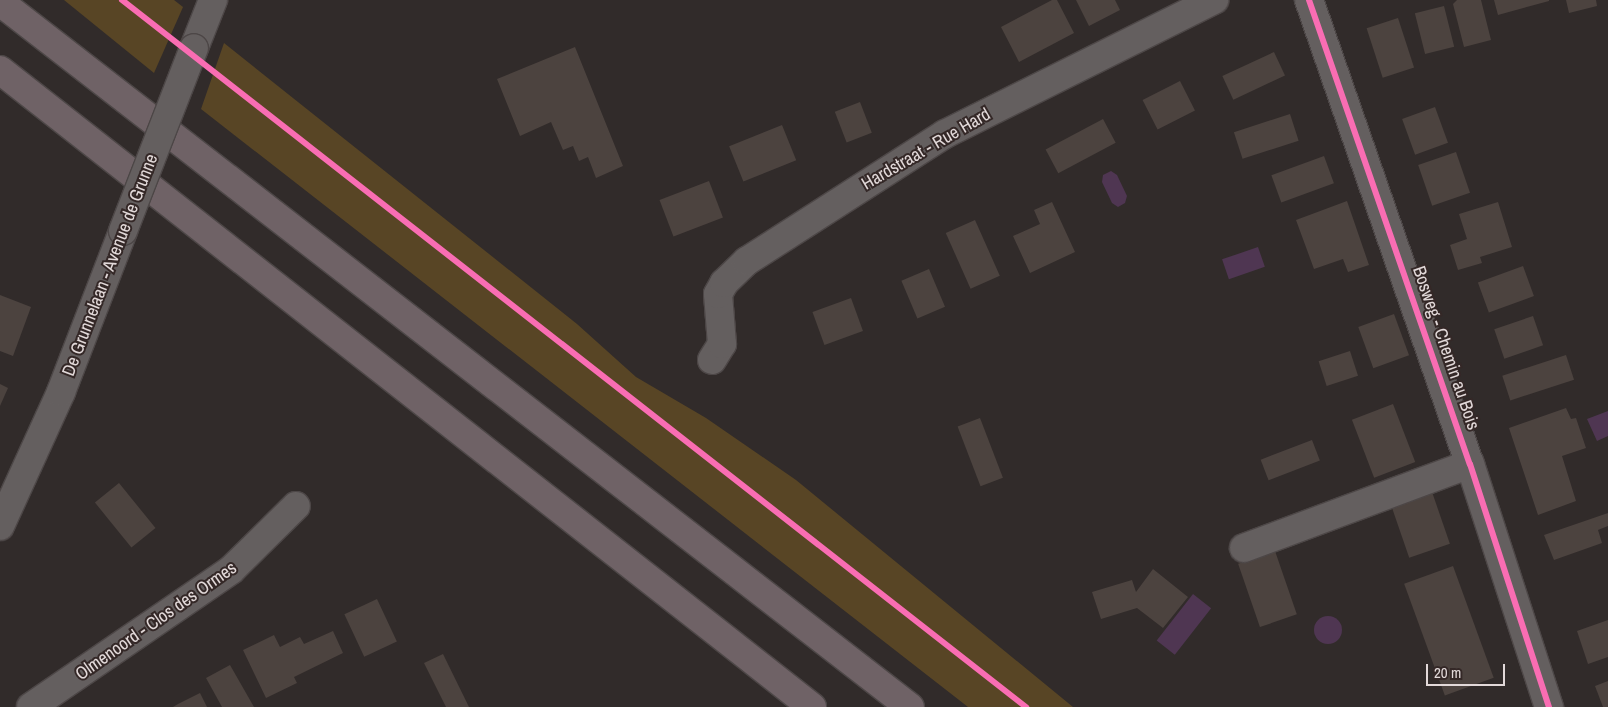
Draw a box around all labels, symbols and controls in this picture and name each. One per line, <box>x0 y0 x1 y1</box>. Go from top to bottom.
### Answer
street label: Hardstraat - Rue Hard <box>858 103 994 195</box>
street label: De Grunnelaan - Avenue de Grunne <box>57 151 163 379</box>
street label: Bosweg - Chemin au Bois <box>1408 263 1484 433</box>
street label: Olmenoord - Clos des Ormes <box>71 557 241 685</box>
scale bar <box>1428 654 1507 686</box>
text: 20 m <box>1434 662 1461 683</box>

